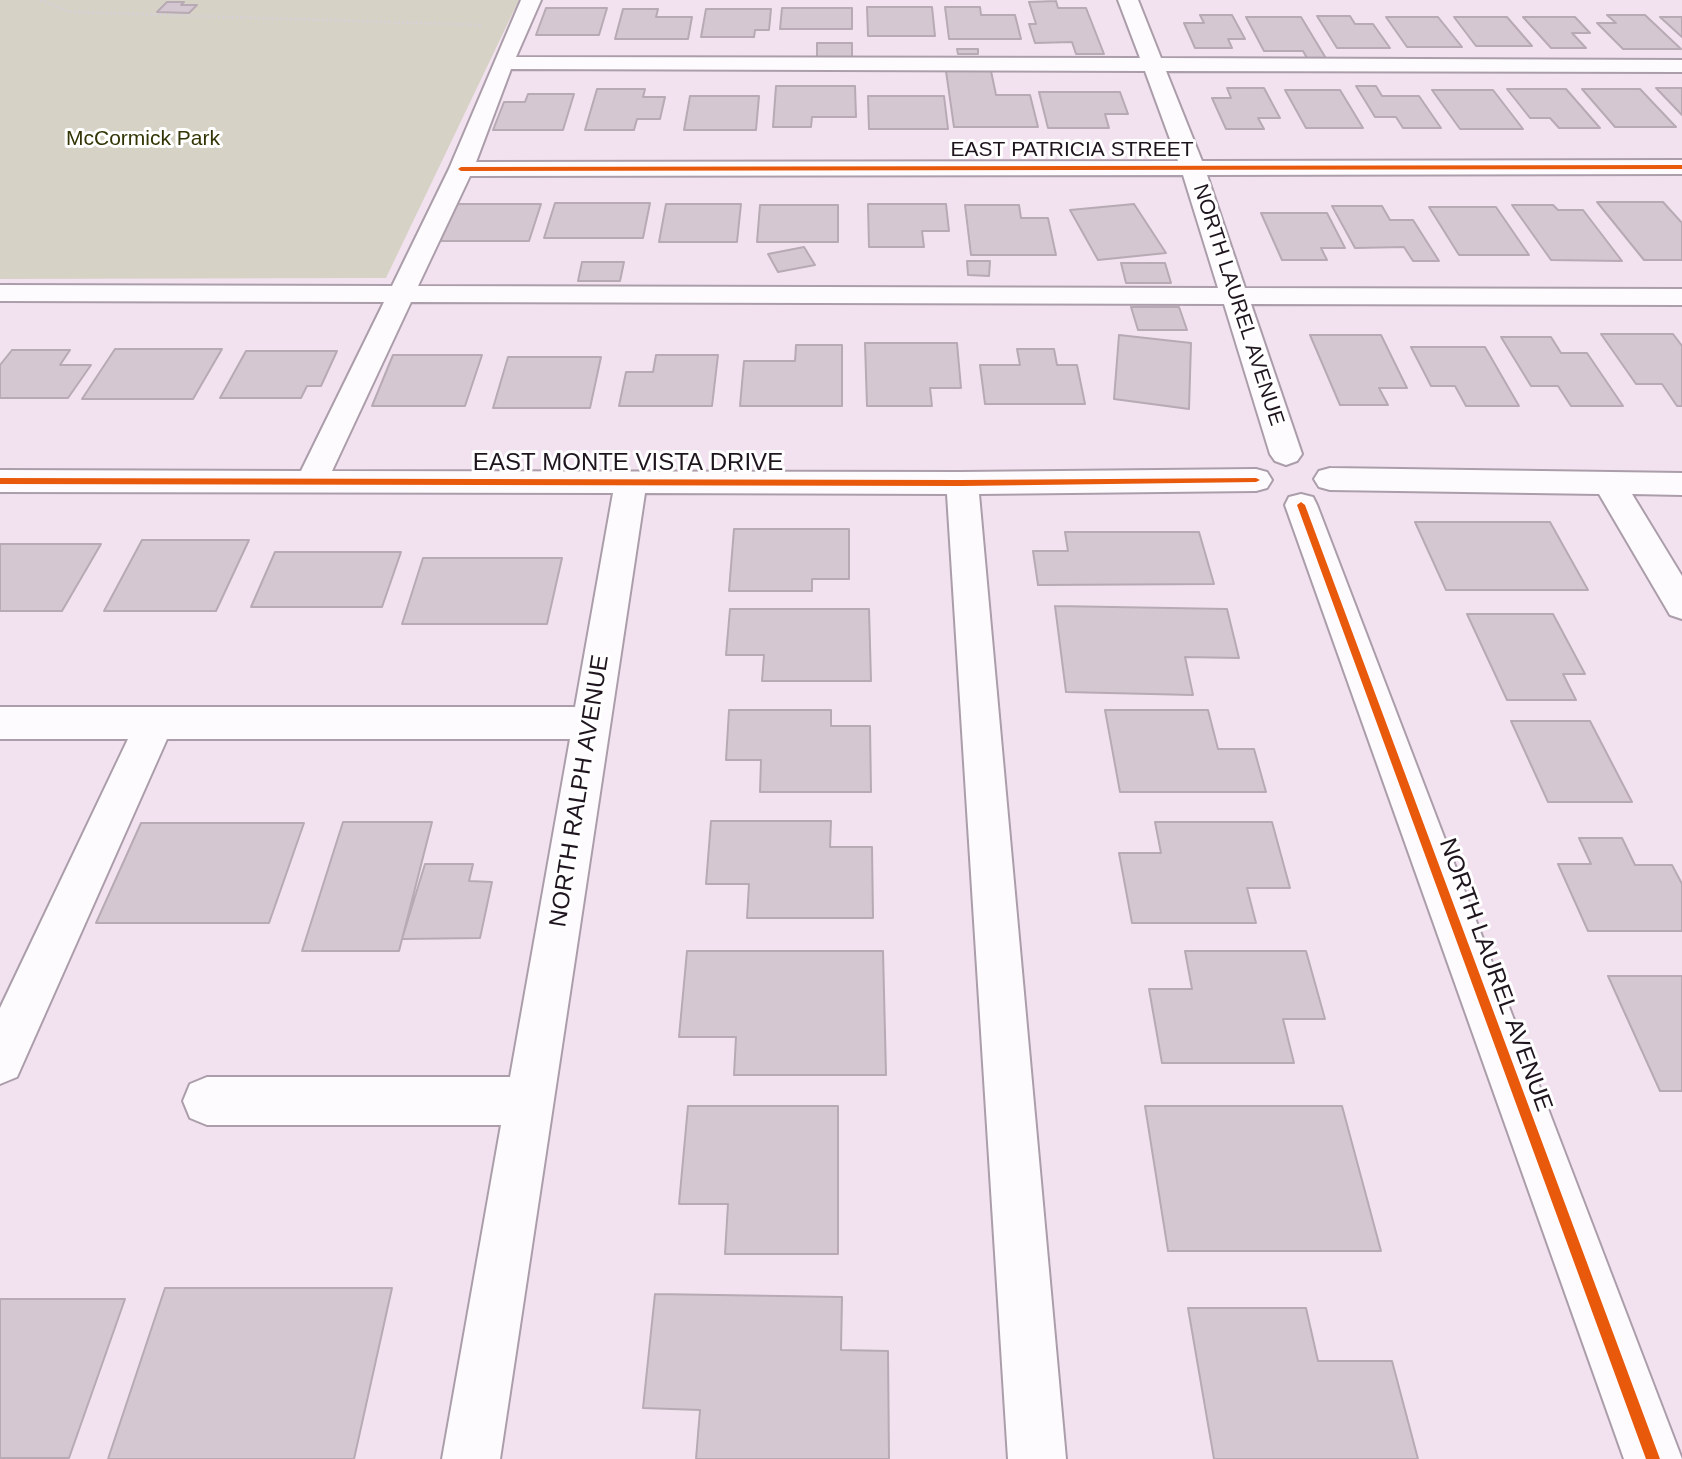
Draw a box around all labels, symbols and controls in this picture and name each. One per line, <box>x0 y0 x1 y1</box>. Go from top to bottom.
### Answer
park label: McCormick Park <box>66 126 220 152</box>
street label: EAST PATRICIA STREET <box>950 137 1194 163</box>
street label: NORTH LAUREL AVENUE <box>1187 181 1289 429</box>
street label: EAST MONTE VISTA DRIVE <box>473 449 783 477</box>
street label: NORTH RALPH AVENUE <box>544 653 616 929</box>
street label: NORTH LAUREL AVENUE <box>1432 835 1558 1115</box>

